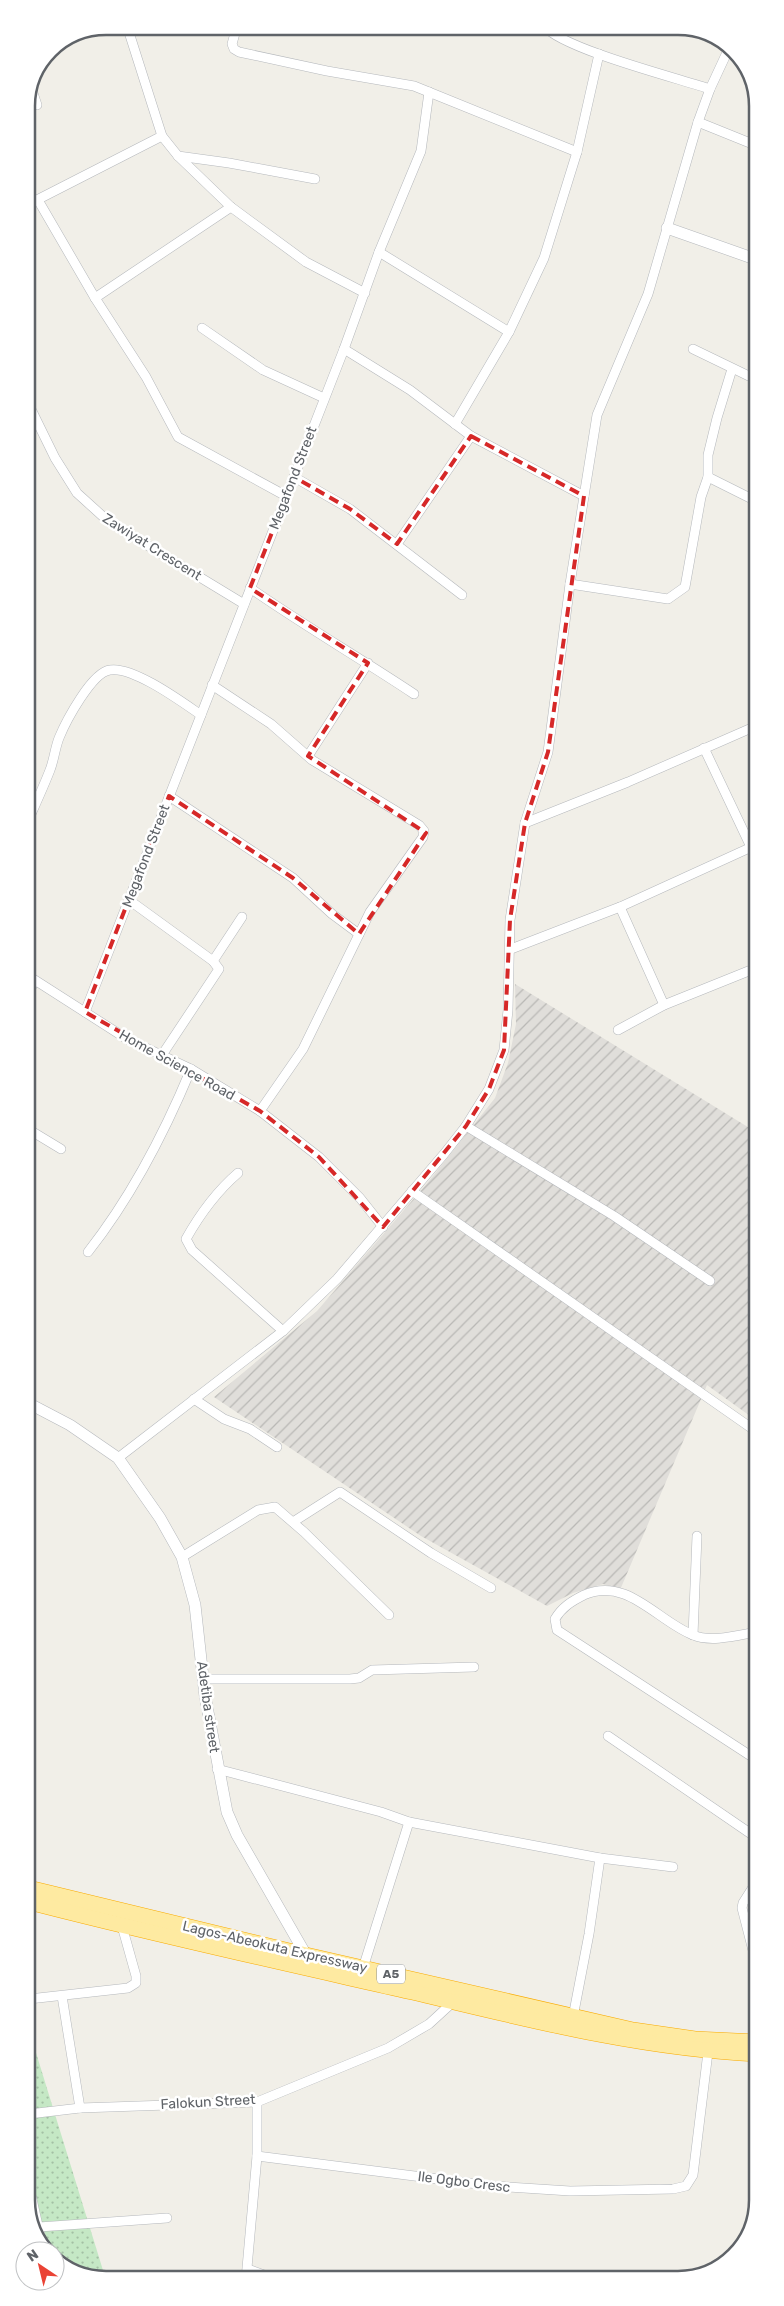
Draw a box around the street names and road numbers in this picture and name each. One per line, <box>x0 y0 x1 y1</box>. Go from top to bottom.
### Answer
street label: Megafond Street <box>266 424 321 532</box>
street label: Zawiyat Crescent <box>99 510 205 585</box>
street label: Megafond Street <box>119 802 174 910</box>
street label: Home Science Road <box>116 1026 238 1104</box>
street label: Adetiba street <box>193 1660 223 1755</box>
street label: Lagos-Abeokuta Expressway <box>181 1917 369 1977</box>
road number: A5 <box>377 1965 405 1984</box>
street label: Falokun Street <box>160 2091 256 2113</box>
street label: Ile Ogbo Cresc <box>417 2168 512 2196</box>

